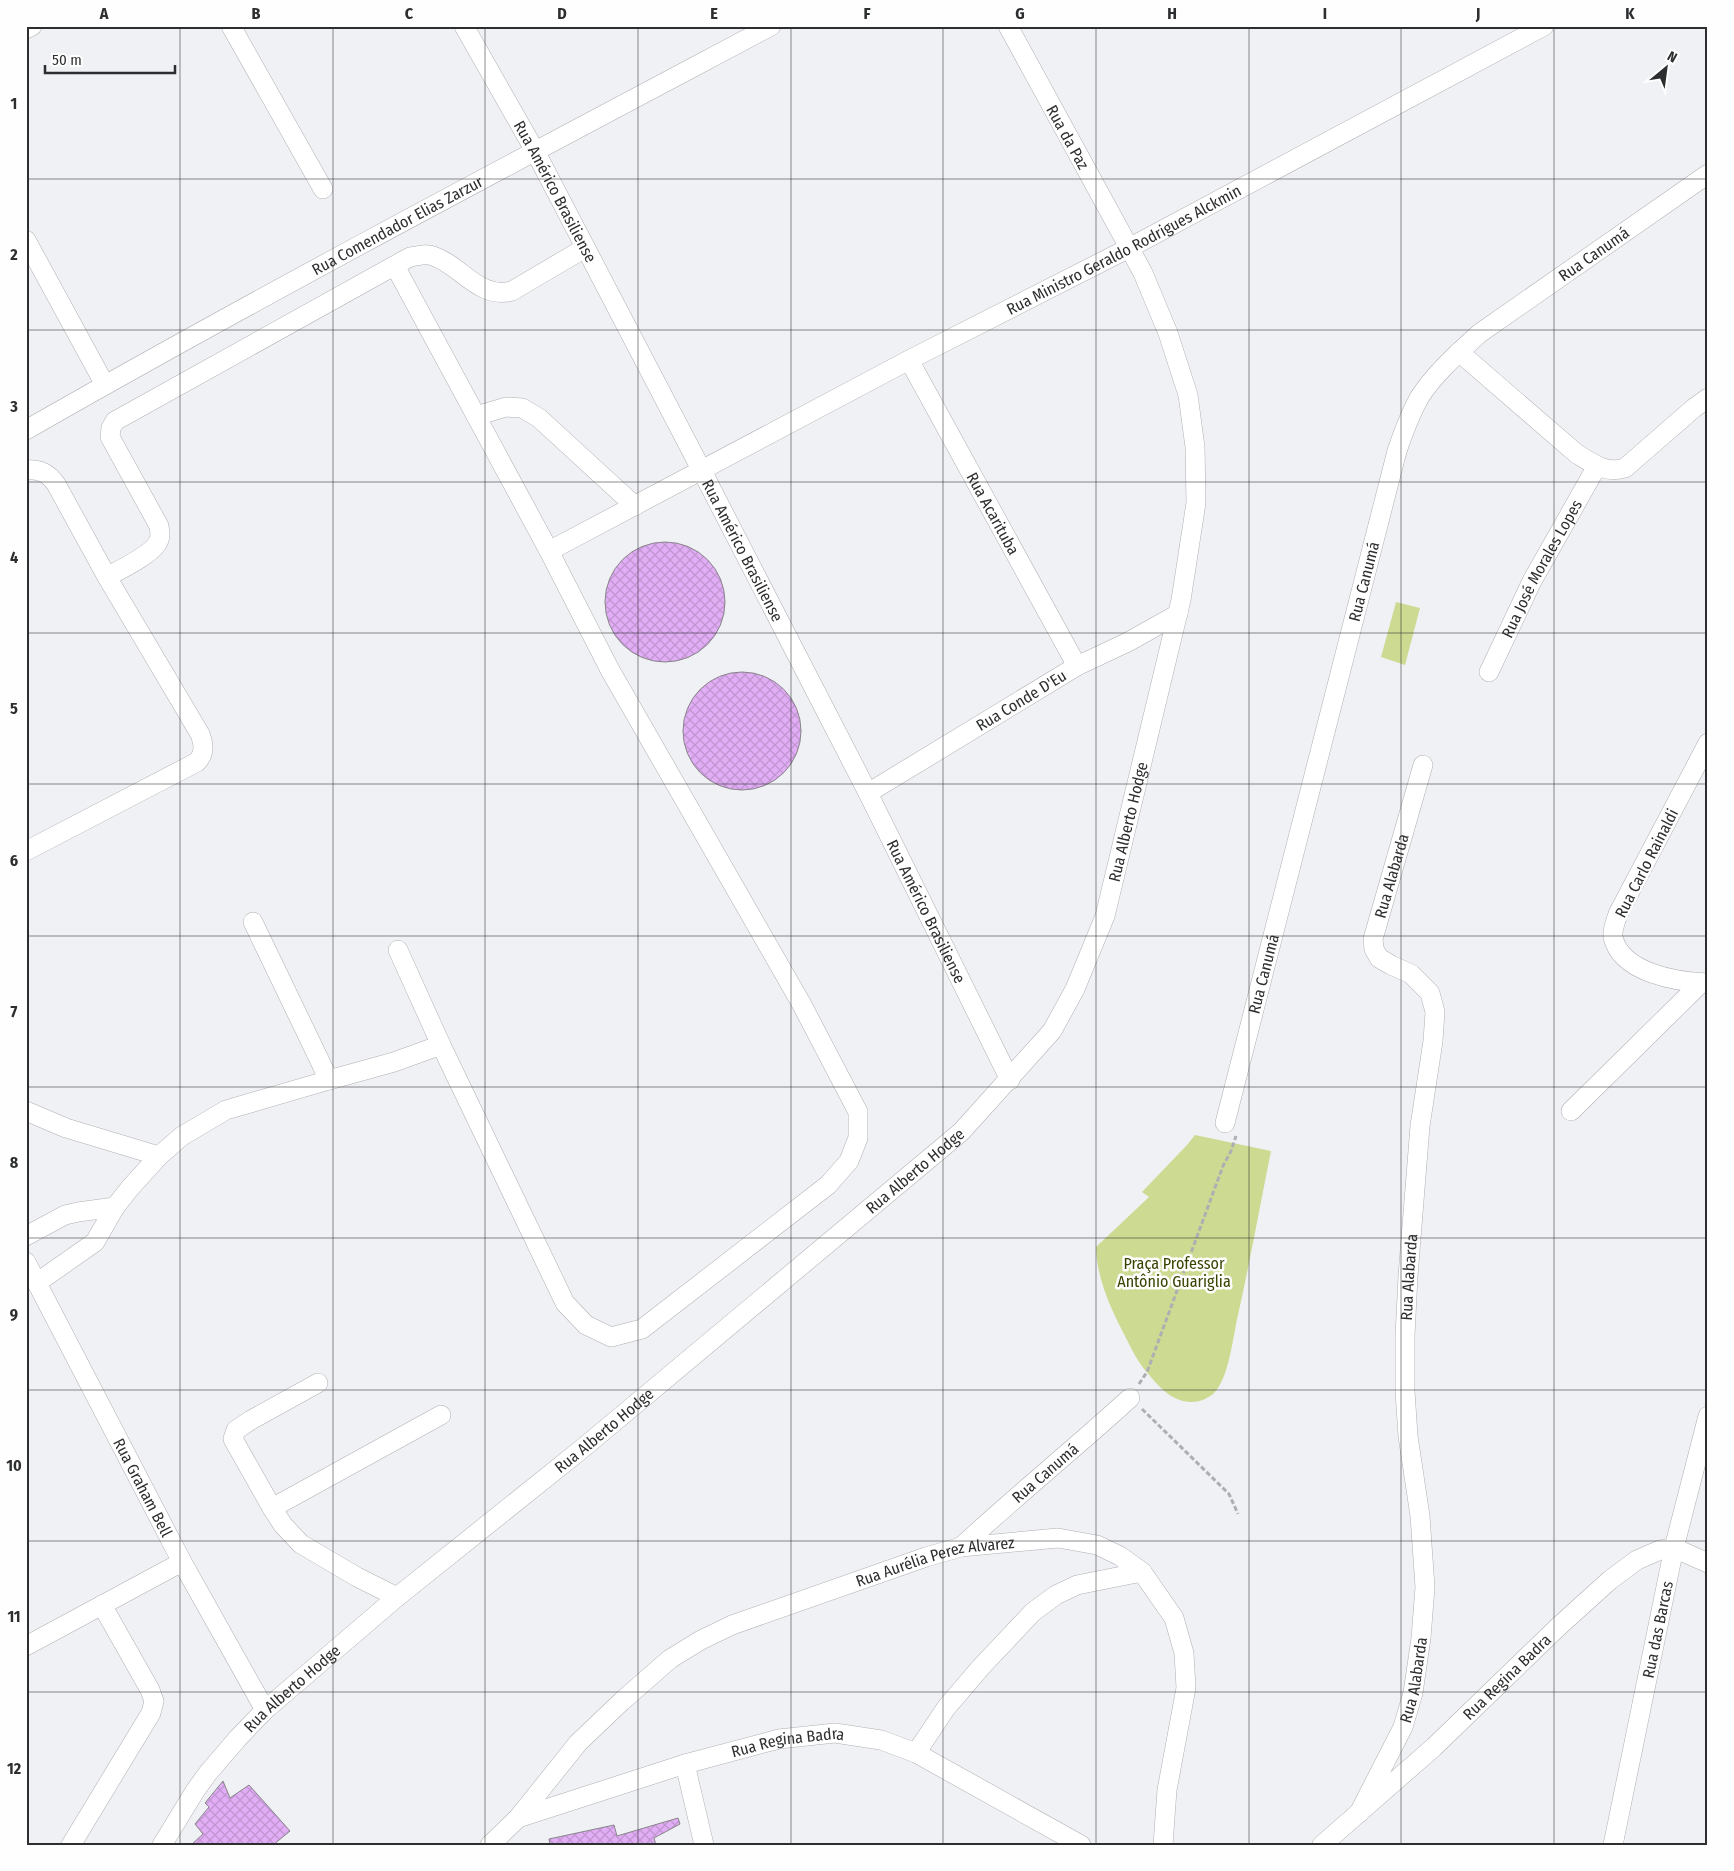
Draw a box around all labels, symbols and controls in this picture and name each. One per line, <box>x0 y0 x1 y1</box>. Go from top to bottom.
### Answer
text: A <box>99 4 109 23</box>
text: B <box>252 4 261 23</box>
text: C <box>405 4 414 23</box>
text: D <box>557 4 567 23</box>
text: E <box>710 4 718 23</box>
text: F <box>863 4 871 23</box>
text: G <box>1015 4 1025 23</box>
text: H <box>1167 4 1177 23</box>
text: I <box>1323 4 1327 23</box>
text: J <box>1475 4 1480 23</box>
text: K <box>1625 4 1635 23</box>
scale bar <box>45 42 175 74</box>
north arrow <box>1642 42 1692 92</box>
text: N <box>1664 48 1680 67</box>
text: 50 m <box>52 51 82 69</box>
text: 1 <box>11 94 17 113</box>
street label: Rua da Paz <box>1042 102 1093 173</box>
street label: Rua Américo Brasiliense <box>510 117 600 266</box>
street label: Rua Comendador Elias Zarzur <box>309 172 486 279</box>
street label: Rua Ministro Geraldo Rodrigues Alckmin <box>1003 181 1244 319</box>
street label: Rua Canumá <box>1555 223 1633 285</box>
text: 2 <box>9 245 18 264</box>
text: 3 <box>9 397 18 416</box>
street label: Rua Acarituba <box>963 469 1023 558</box>
street label: Rua Américo Brasiliense <box>698 476 787 625</box>
street label: Rua José Morales Lopes <box>1498 496 1586 641</box>
street label: Rua Canumá <box>1345 540 1383 623</box>
text: 4 <box>10 548 18 567</box>
street label: Rua Conde D'Eu <box>973 666 1070 735</box>
text: 5 <box>10 699 18 718</box>
street label: Rua Alberto Hodge <box>1105 760 1152 884</box>
street label: Rua Carlo Rainaldi <box>1611 806 1682 921</box>
street label: Rua Alabarda <box>1371 831 1413 920</box>
street label: Rua Américo Brasiliense <box>883 837 970 986</box>
text: 6 <box>10 851 18 870</box>
street label: Rua Canumá <box>1244 932 1283 1016</box>
text: 7 <box>11 1002 18 1021</box>
street label: Rua Alberto Hodge <box>862 1124 968 1218</box>
text: 8 <box>10 1153 19 1172</box>
street label: Rua Alabarda <box>1397 1233 1421 1321</box>
park label: Praça Professor Antônio Guariglia <box>1117 1254 1231 1291</box>
text: 9 <box>10 1305 18 1324</box>
street label: Rua Alberto Hodge <box>551 1384 658 1477</box>
street label: Rua Graham Bell <box>109 1435 176 1540</box>
street label: Rua Canumá <box>1008 1439 1082 1507</box>
text: 10 <box>6 1456 22 1475</box>
street label: Rua Aurélia Perez Alvarez <box>853 1533 1015 1591</box>
street label: Rua das Barcas <box>1639 1579 1677 1680</box>
text: 11 <box>7 1607 21 1626</box>
street label: Rua Regina Badra <box>1459 1630 1555 1724</box>
street label: Rua Alabarda <box>1396 1636 1431 1725</box>
street label: Rua Alberto Hodge <box>240 1641 344 1736</box>
street label: Rua Regina Badra <box>729 1724 846 1761</box>
text: 12 <box>7 1759 22 1778</box>

